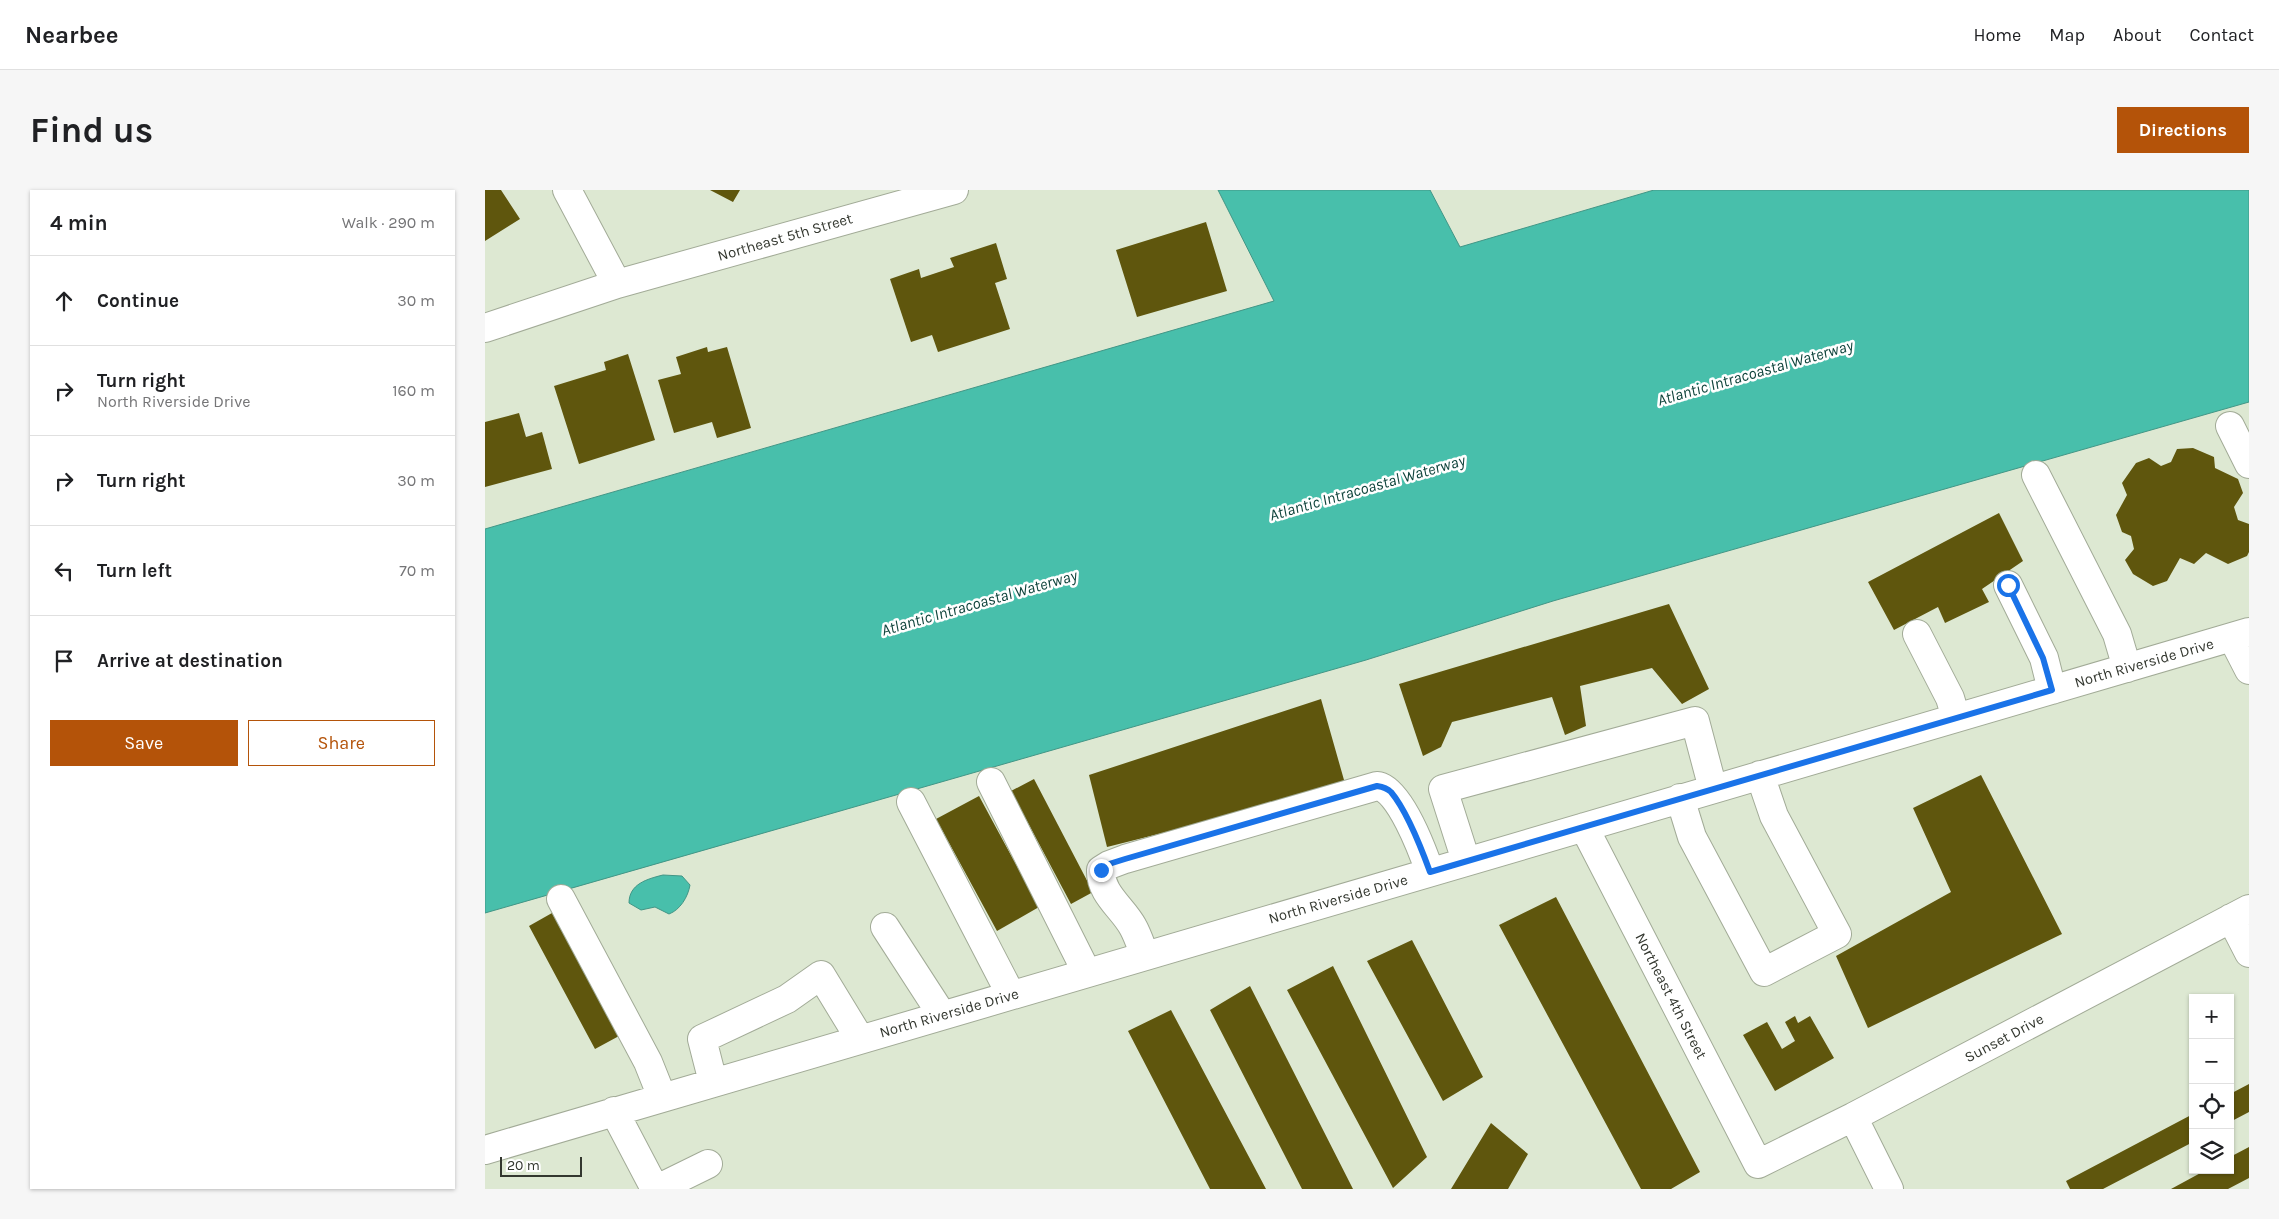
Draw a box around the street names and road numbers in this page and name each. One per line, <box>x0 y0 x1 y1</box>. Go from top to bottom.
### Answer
street label: Northeast 5th Street <box>715 209 855 265</box>
street label: North Riverside Drive <box>2072 635 2216 691</box>
street label: North Riverside Drive <box>1266 871 1410 927</box>
street label: Northeast 4th Street <box>1631 930 1711 1063</box>
street label: North Riverside Drive <box>877 985 1021 1041</box>
street label: Sunset Drive <box>1961 1010 2047 1066</box>

